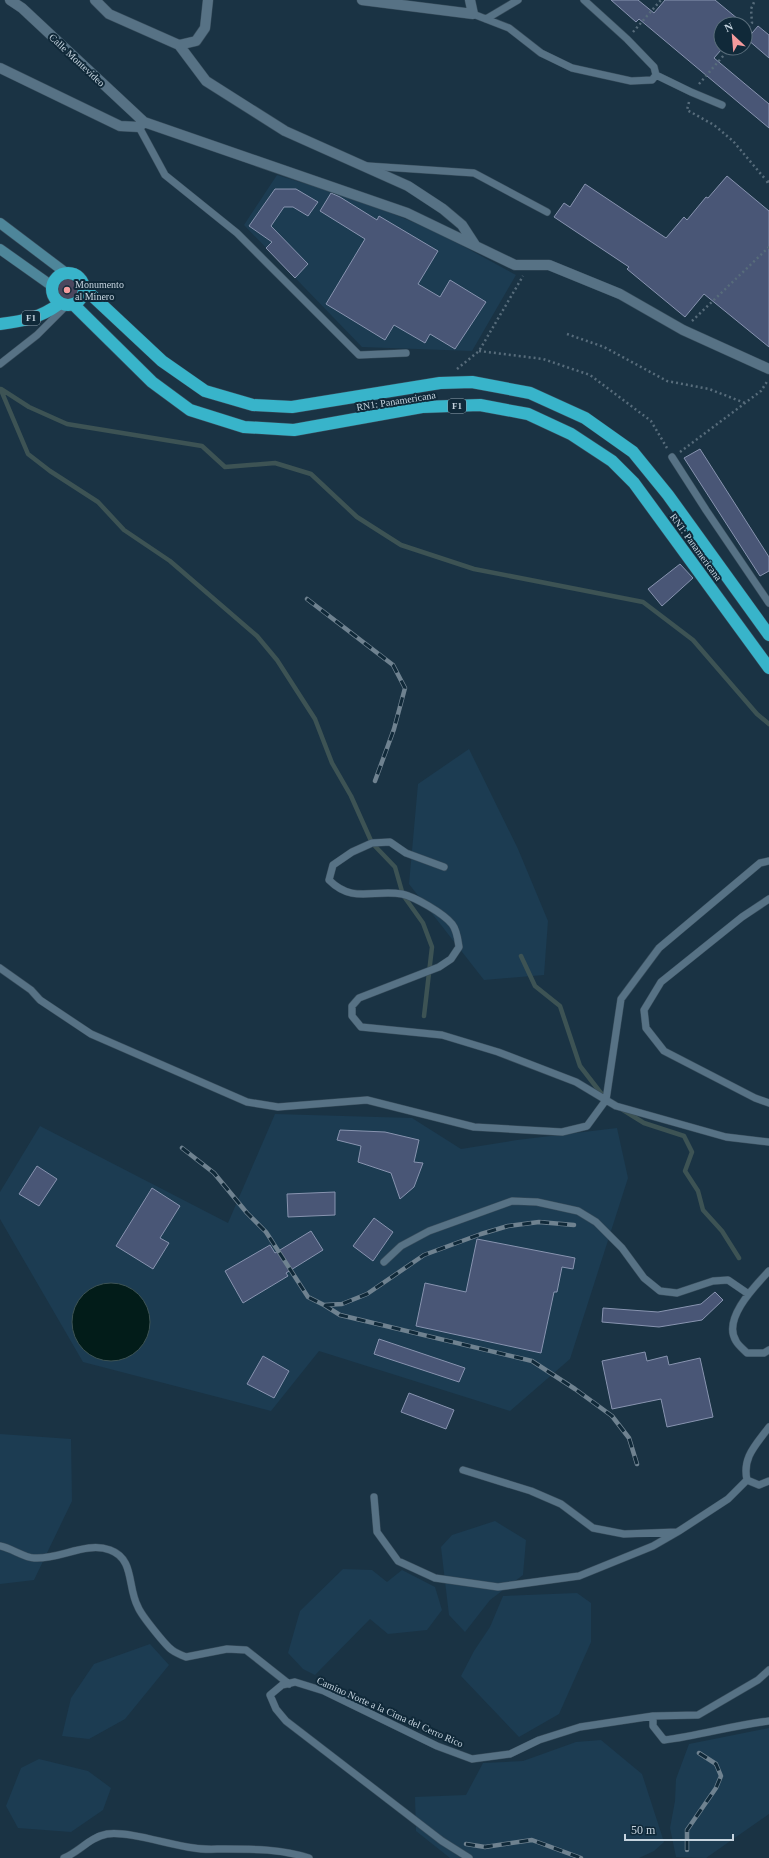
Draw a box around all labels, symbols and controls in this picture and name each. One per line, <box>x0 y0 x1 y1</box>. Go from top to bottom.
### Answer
north arrow <box>713 16 753 56</box>
text: N <box>722 20 735 34</box>
street label: Calle Montevideo <box>47 31 107 89</box>
place label: Monumento al Minero <box>75 279 124 302</box>
marker: Monumento al Minero <box>62 285 72 295</box>
road number: F1 <box>22 311 40 325</box>
street label: RN1: Panamericana <box>356 389 437 413</box>
road number: F1 <box>448 399 466 413</box>
street label: RN1: Panamericana <box>668 511 724 583</box>
street label: Camino Norte a la Cima del Cerro Rico <box>315 1675 465 1749</box>
scale bar <box>625 1816 733 1842</box>
text: 50 m <box>631 1823 656 1837</box>

